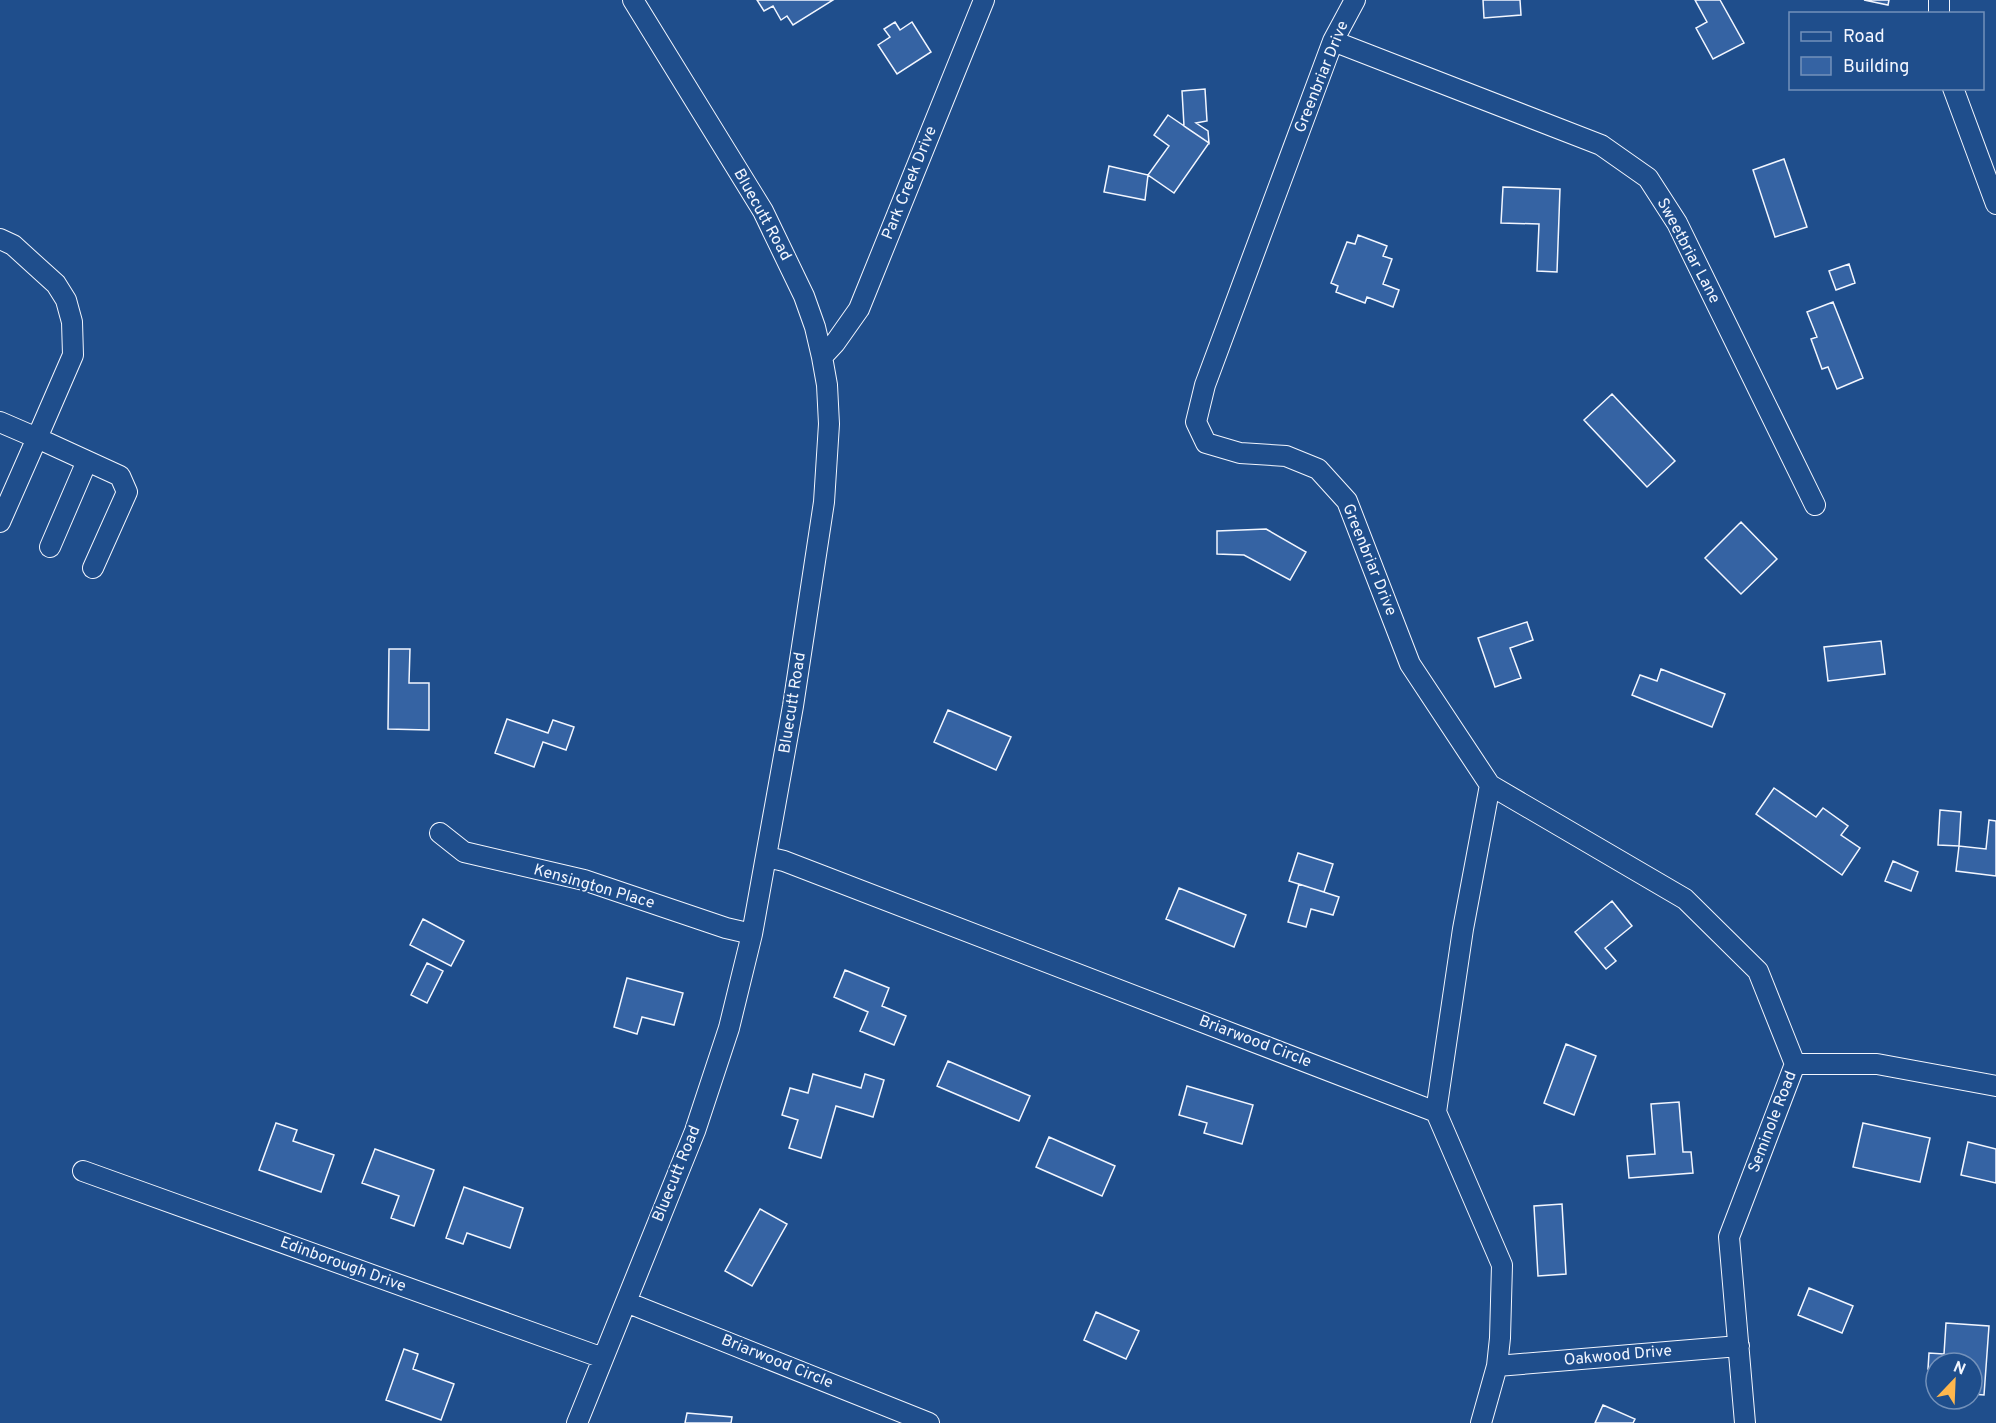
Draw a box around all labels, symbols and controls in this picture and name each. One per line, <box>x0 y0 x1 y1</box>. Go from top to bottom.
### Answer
legend <box>1789 12 1984 90</box>
street label: Greenbriar Drive <box>1290 18 1354 136</box>
text: Road <box>1843 26 1885 49</box>
text: Building <box>1843 56 1909 79</box>
street label: Park Creek Drive <box>878 123 942 243</box>
street label: Bluecutt Road <box>729 166 795 264</box>
street label: Sweetbriar Lane <box>1652 195 1724 307</box>
street label: Greenbriar Drive <box>1337 501 1401 619</box>
street label: Bluecutt Road <box>775 651 811 755</box>
street label: Kensington Place <box>531 860 657 914</box>
street label: Briarwood Circle <box>1196 1011 1314 1073</box>
street label: Seminole Road <box>1744 1068 1802 1176</box>
street label: Bluecutt Road <box>649 1123 705 1225</box>
street label: Edinborough Drive <box>277 1233 409 1297</box>
street label: Briarwood Circle <box>718 1330 836 1394</box>
street label: Oakwood Drive <box>1563 1341 1673 1371</box>
north arrow <box>1924 1351 1984 1411</box>
text: N <box>1950 1358 1968 1380</box>

